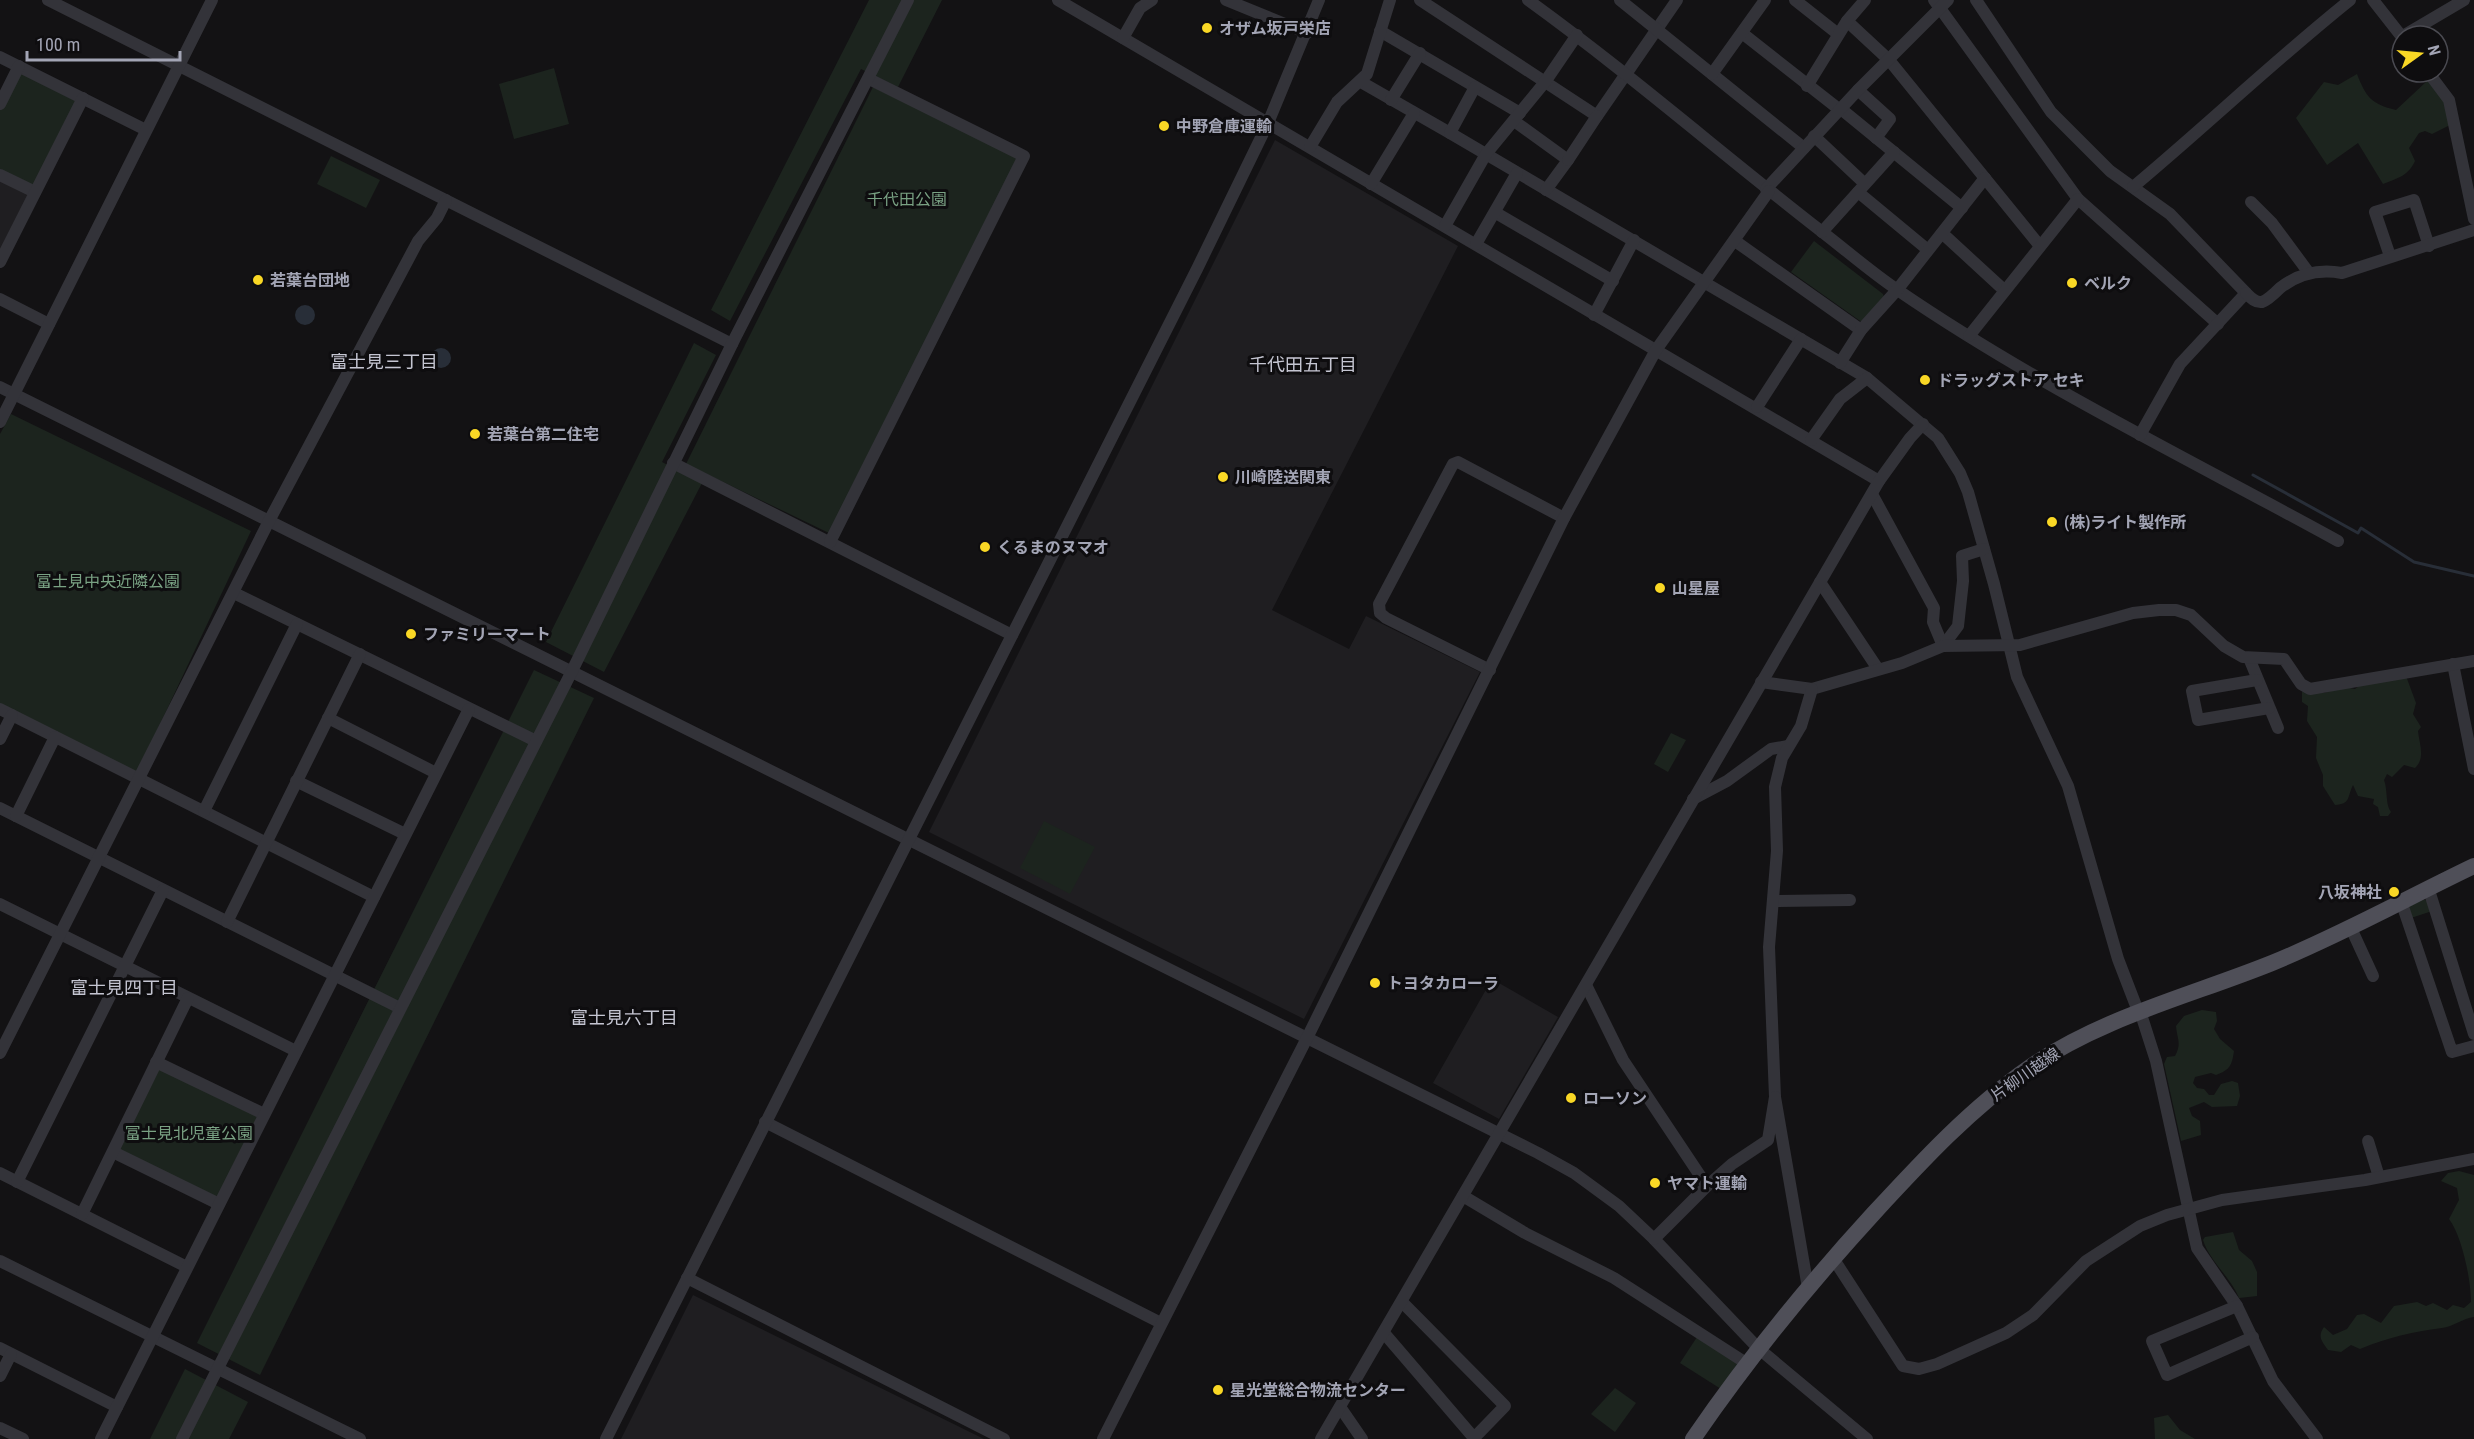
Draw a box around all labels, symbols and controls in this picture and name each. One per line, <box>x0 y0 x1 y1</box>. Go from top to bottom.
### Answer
place label: オザム坂戸栄店 <box>1219 19 1331 38</box>
marker: オザム坂戸栄店 <box>1200 21 1214 35</box>
scale bar <box>27 24 180 62</box>
north arrow <box>2390 24 2450 84</box>
text: 100 m <box>36 34 80 55</box>
text: N <box>2424 43 2444 57</box>
place label: 中野倉庫運輸 <box>1176 117 1272 136</box>
marker: 中野倉庫運輸 <box>1157 119 1171 133</box>
park label: 千代田公園 <box>867 190 947 209</box>
place label: 若葉台団地 <box>270 271 350 290</box>
marker: 若葉台団地 <box>251 273 265 287</box>
place label: ベルク <box>2084 274 2132 293</box>
marker: ベルク <box>2065 276 2079 290</box>
district label: 富士見三丁目 <box>330 351 438 372</box>
district label: 千代田五丁目 <box>1249 354 1357 375</box>
place label: ドラッグストア セキ <box>1937 371 2085 390</box>
marker: ドラッグストア セキ <box>1918 373 1932 387</box>
place label: 若葉台第二住宅 <box>487 425 599 444</box>
marker: 若葉台第二住宅 <box>468 427 482 441</box>
place label: 川崎陸送関東 <box>1235 468 1331 487</box>
marker: 川崎陸送関東 <box>1216 470 1230 484</box>
place label: (株)ライト製作所 <box>2064 513 2186 532</box>
marker: (株)ライト製作所 <box>2045 515 2059 529</box>
place label: くるまのヌマオ <box>997 538 1109 557</box>
marker: くるまのヌマオ <box>978 540 992 554</box>
park label: 富士見中央近隣公園 <box>36 572 180 591</box>
place label: 山星屋 <box>1672 579 1720 598</box>
marker: 山星屋 <box>1653 581 1667 595</box>
place label: ファミリーマート <box>423 625 551 644</box>
marker: ファミリーマート <box>404 627 418 641</box>
place label: 八坂神社 <box>2318 883 2382 902</box>
marker: 八坂神社 <box>2387 885 2401 899</box>
place label: トヨタカローラ <box>1387 974 1499 993</box>
marker: トヨタカローラ <box>1368 976 1382 990</box>
district label: 富士見四丁目 <box>70 977 178 998</box>
district label: 富士見六丁目 <box>570 1007 678 1028</box>
street label: 片柳川越線 <box>1987 1044 2064 1105</box>
place label: ローソン <box>1583 1089 1647 1108</box>
marker: ローソン <box>1564 1091 1578 1105</box>
park label: 富士見北児童公園 <box>125 1124 253 1143</box>
place label: ヤマト運輸 <box>1667 1174 1747 1193</box>
marker: ヤマト運輸 <box>1648 1176 1662 1190</box>
place label: 星光堂総合物流センター <box>1230 1381 1406 1400</box>
marker: 星光堂総合物流センター <box>1211 1383 1225 1397</box>

